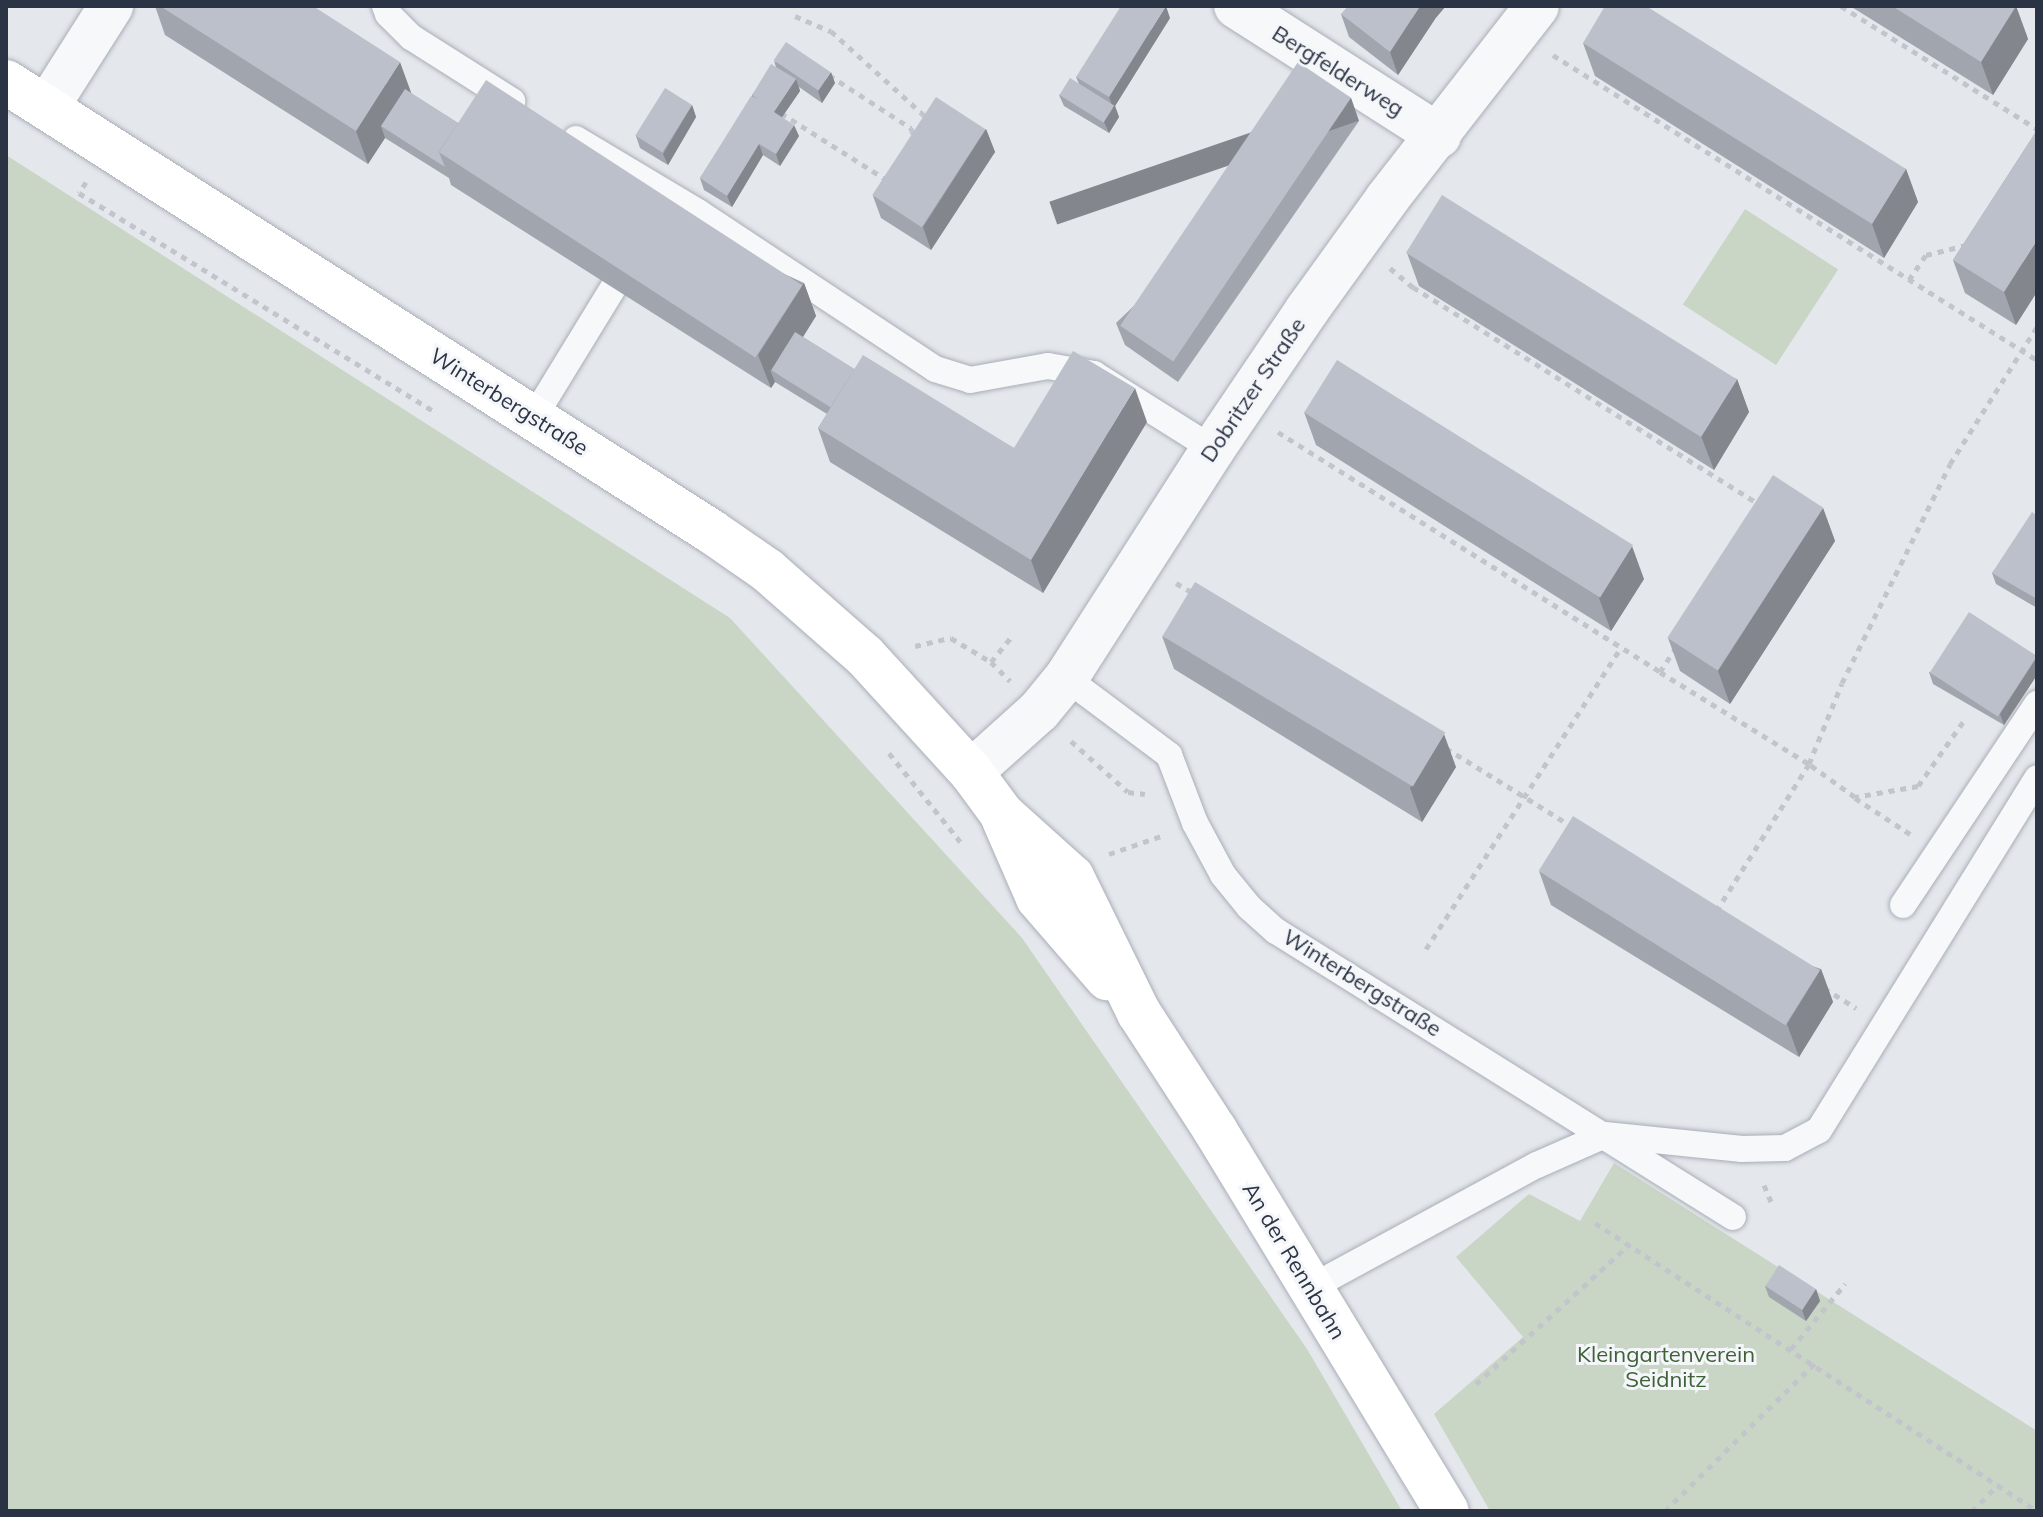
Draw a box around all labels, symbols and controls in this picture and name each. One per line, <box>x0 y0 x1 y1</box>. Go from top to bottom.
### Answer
street label: Bergfelderweg <box>1267 20 1409 122</box>
street label: Dobritzer Straße <box>1195 313 1311 467</box>
street label: Winterbergstraße <box>425 343 593 461</box>
street label: Winterbergstraße <box>1278 924 1446 1042</box>
street label: An der Rennbahn <box>1237 1178 1351 1344</box>
park label: Kleingartenverein Seidnitz <box>1577 1341 1755 1392</box>

